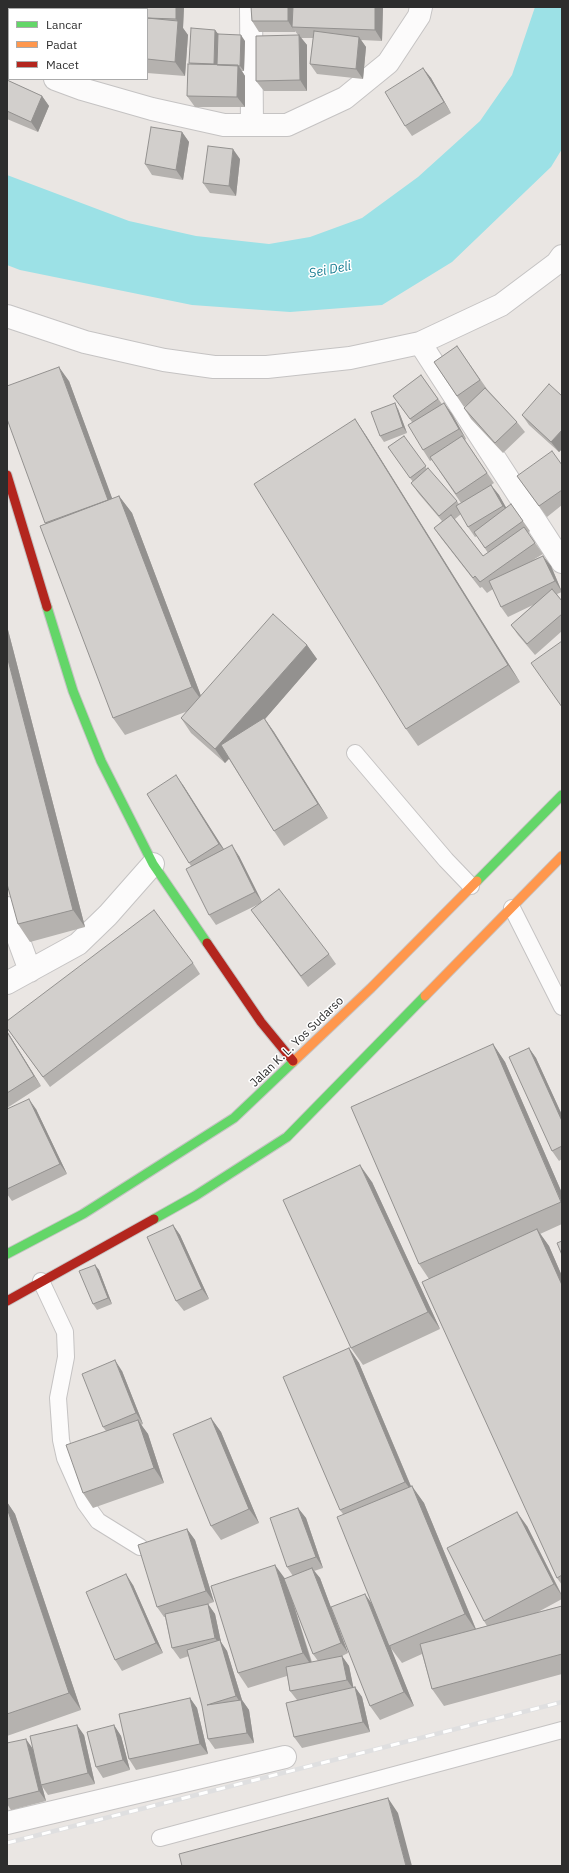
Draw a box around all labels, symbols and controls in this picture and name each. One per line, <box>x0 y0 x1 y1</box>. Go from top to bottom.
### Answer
legend <box>8 8 148 80</box>
text: Lancar <box>46 17 82 32</box>
text: Padat <box>46 37 77 52</box>
text: Macet <box>46 57 79 72</box>
water label: Sei Deli <box>308 258 352 282</box>
street label: Jalan K. L. Yos Sudarso <box>247 994 347 1090</box>

